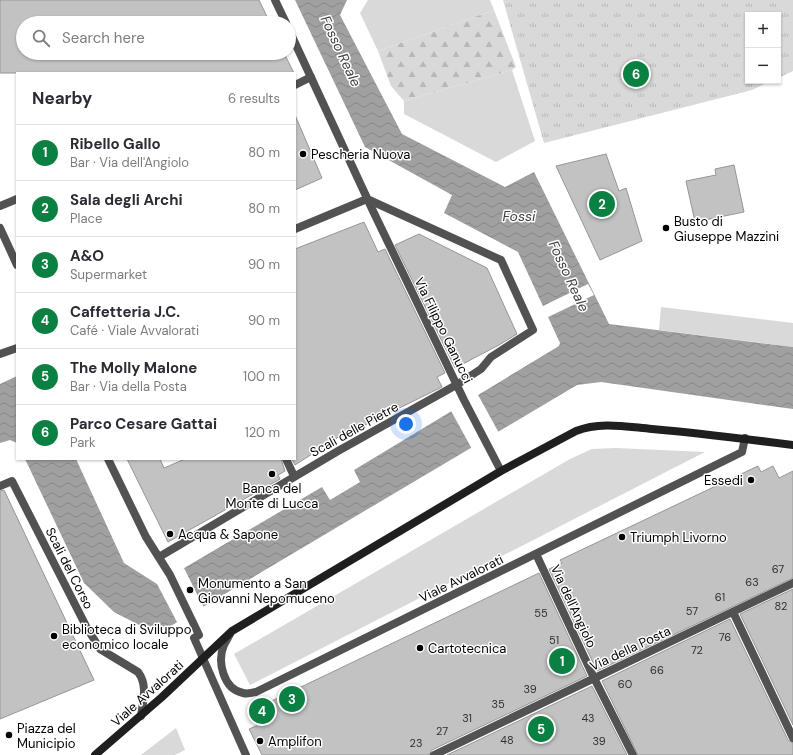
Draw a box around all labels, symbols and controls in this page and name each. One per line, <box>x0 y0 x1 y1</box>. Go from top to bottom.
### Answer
map controls <box>745 12 781 84</box>
button: + <box>745 12 781 48</box>
water label: Fosso Reale <box>317 13 365 89</box>
search box <box>16 16 296 60</box>
icon: search <box>30 27 52 49</box>
text: Search here <box>62 28 145 48</box>
button: − <box>745 48 781 84</box>
pin: 6 <box>623 59 649 89</box>
text: Nearby <box>32 87 92 109</box>
text: 6 results <box>228 90 280 107</box>
text: Ribello Gallo <box>70 134 161 154</box>
text: 1 <box>43 144 47 161</box>
text: 80 m <box>248 144 280 161</box>
place label: Pescheria Nuova <box>311 146 410 163</box>
marker: Pescheria Nuova <box>298 149 308 159</box>
text: Bar · Via dell'Angiolo <box>70 154 189 171</box>
pin: 2 <box>589 189 615 219</box>
text: Sala degli Archi <box>70 190 183 210</box>
text: 2 <box>41 200 49 217</box>
text: 80 m <box>248 200 280 217</box>
water label: Fossi <box>503 207 536 225</box>
text: Place <box>70 210 102 227</box>
place label: Busto di Giuseppe Mazzini <box>674 213 779 245</box>
marker: Busto di Giuseppe Mazzini <box>661 223 671 233</box>
water label: Fosso Reale <box>545 238 593 314</box>
text: A&O <box>70 246 104 266</box>
text: 3 <box>41 256 49 273</box>
text: 90 m <box>248 256 280 273</box>
text: Supermarket <box>70 266 147 283</box>
street label: Via Filippo Ganucci <box>411 274 477 386</box>
text: Caffetteria J.C. <box>70 302 180 322</box>
text: 4 <box>41 312 49 329</box>
text: 90 m <box>248 312 280 329</box>
text: Café · Viale Avvalorati <box>70 322 199 339</box>
text: The Molly Malone <box>70 358 197 378</box>
text: 5 <box>41 368 49 385</box>
text: 100 m <box>243 368 280 385</box>
text: Bar · Via della Posta <box>70 378 187 395</box>
street label: Scali delle Pietre <box>307 398 401 461</box>
text: Parco Cesare Gattai <box>70 414 217 434</box>
your location <box>396 414 416 434</box>
text: 6 <box>41 424 49 441</box>
text: 120 m <box>245 424 280 441</box>
text: Park <box>70 434 96 451</box>
marker: Banca del Monte di Lucca <box>267 469 277 479</box>
place label: Essedi <box>704 472 743 489</box>
marker: Essedi <box>746 475 756 485</box>
place label: Banca del Monte di Lucca <box>226 480 318 512</box>
street label: Scali del Corso <box>42 524 98 612</box>
place label: Acqua & Sapone <box>178 526 278 543</box>
marker: Acqua & Sapone <box>165 529 175 539</box>
place label: Triumph Livorno <box>630 529 727 546</box>
marker: Triumph Livorno <box>617 532 627 542</box>
street label: Viale Avvalorati <box>416 551 506 606</box>
street label: Via dell'Angiolo <box>547 562 600 651</box>
house number: 67 <box>772 562 784 576</box>
place label: Monumento a San Giovanni Nepomuceno <box>198 575 335 607</box>
house number: 63 <box>745 575 759 589</box>
marker: Monumento a San Giovanni Nepomuceno <box>185 585 195 595</box>
house number: 61 <box>715 590 725 604</box>
house number: 82 <box>775 599 787 613</box>
house number: 57 <box>686 604 698 618</box>
house number: 55 <box>534 606 548 620</box>
place label: Biblioteca di Sviluppo economico locale <box>62 621 192 653</box>
street label: Via della Posta <box>587 622 673 675</box>
house number: 76 <box>719 630 731 644</box>
marker: Biblioteca di Sviluppo economico locale <box>49 631 59 641</box>
house number: 51 <box>549 633 559 647</box>
place label: Cartotecnica <box>428 640 506 657</box>
marker: Cartotecnica <box>415 643 425 653</box>
house number: 72 <box>691 643 703 657</box>
pin: 1 <box>549 646 575 676</box>
street label: Viale Avvalorati <box>108 656 187 730</box>
house number: 66 <box>650 663 664 677</box>
house number: 60 <box>618 677 632 691</box>
house number: 39 <box>523 682 537 696</box>
pin: 3 <box>279 684 305 714</box>
pin: 4 <box>249 696 275 726</box>
house number: 35 <box>491 697 505 711</box>
house number: 31 <box>462 711 472 725</box>
house number: 43 <box>581 711 595 725</box>
pin: 5 <box>528 714 554 744</box>
place label: Piazza del Municipio <box>17 720 76 752</box>
house number: 27 <box>436 724 448 738</box>
marker: Piazza del Municipio <box>4 730 14 740</box>
place label: Amplifon <box>268 733 322 750</box>
house number: 48 <box>500 733 514 747</box>
house number: 39 <box>592 734 606 748</box>
marker: Amplifon <box>255 736 265 746</box>
house number: 23 <box>410 736 422 750</box>

